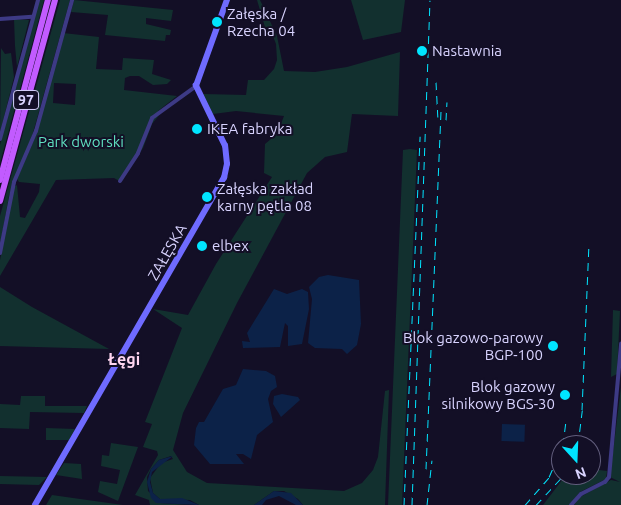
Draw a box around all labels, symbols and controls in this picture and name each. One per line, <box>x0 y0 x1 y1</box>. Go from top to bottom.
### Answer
place label: Załęska / Rzecha 04 <box>227 4 295 39</box>
marker: Załęska / Rzecha 04 <box>211 16 223 28</box>
place label: Nastawnia <box>432 42 502 60</box>
marker: Nastawnia <box>416 45 428 57</box>
road number: 97 <box>12 88 40 112</box>
place label: IKEA fabryka <box>207 120 292 138</box>
marker: IKEA fabryka <box>191 123 203 135</box>
park label: Park dworski <box>38 133 124 151</box>
place label: Załęska zakład karny pętla 08 <box>217 179 313 214</box>
marker: Załęska zakład karny pętla 08 <box>201 191 213 203</box>
street label: ZAŁĘSKA <box>144 221 190 283</box>
place label: elbex <box>212 237 249 255</box>
marker: elbex <box>196 240 208 252</box>
place label: Blok gazowo-parowy BGP-100 <box>403 328 543 363</box>
marker: Blok gazowo-parowy BGP-100 <box>547 340 559 352</box>
district label: Łęgi <box>108 349 140 369</box>
place label: Blok gazowy silnikowy BGS-30 <box>441 377 555 412</box>
marker: Blok gazowy silnikowy BGS-30 <box>559 389 571 401</box>
north arrow <box>551 435 601 485</box>
text: N <box>573 464 588 482</box>

